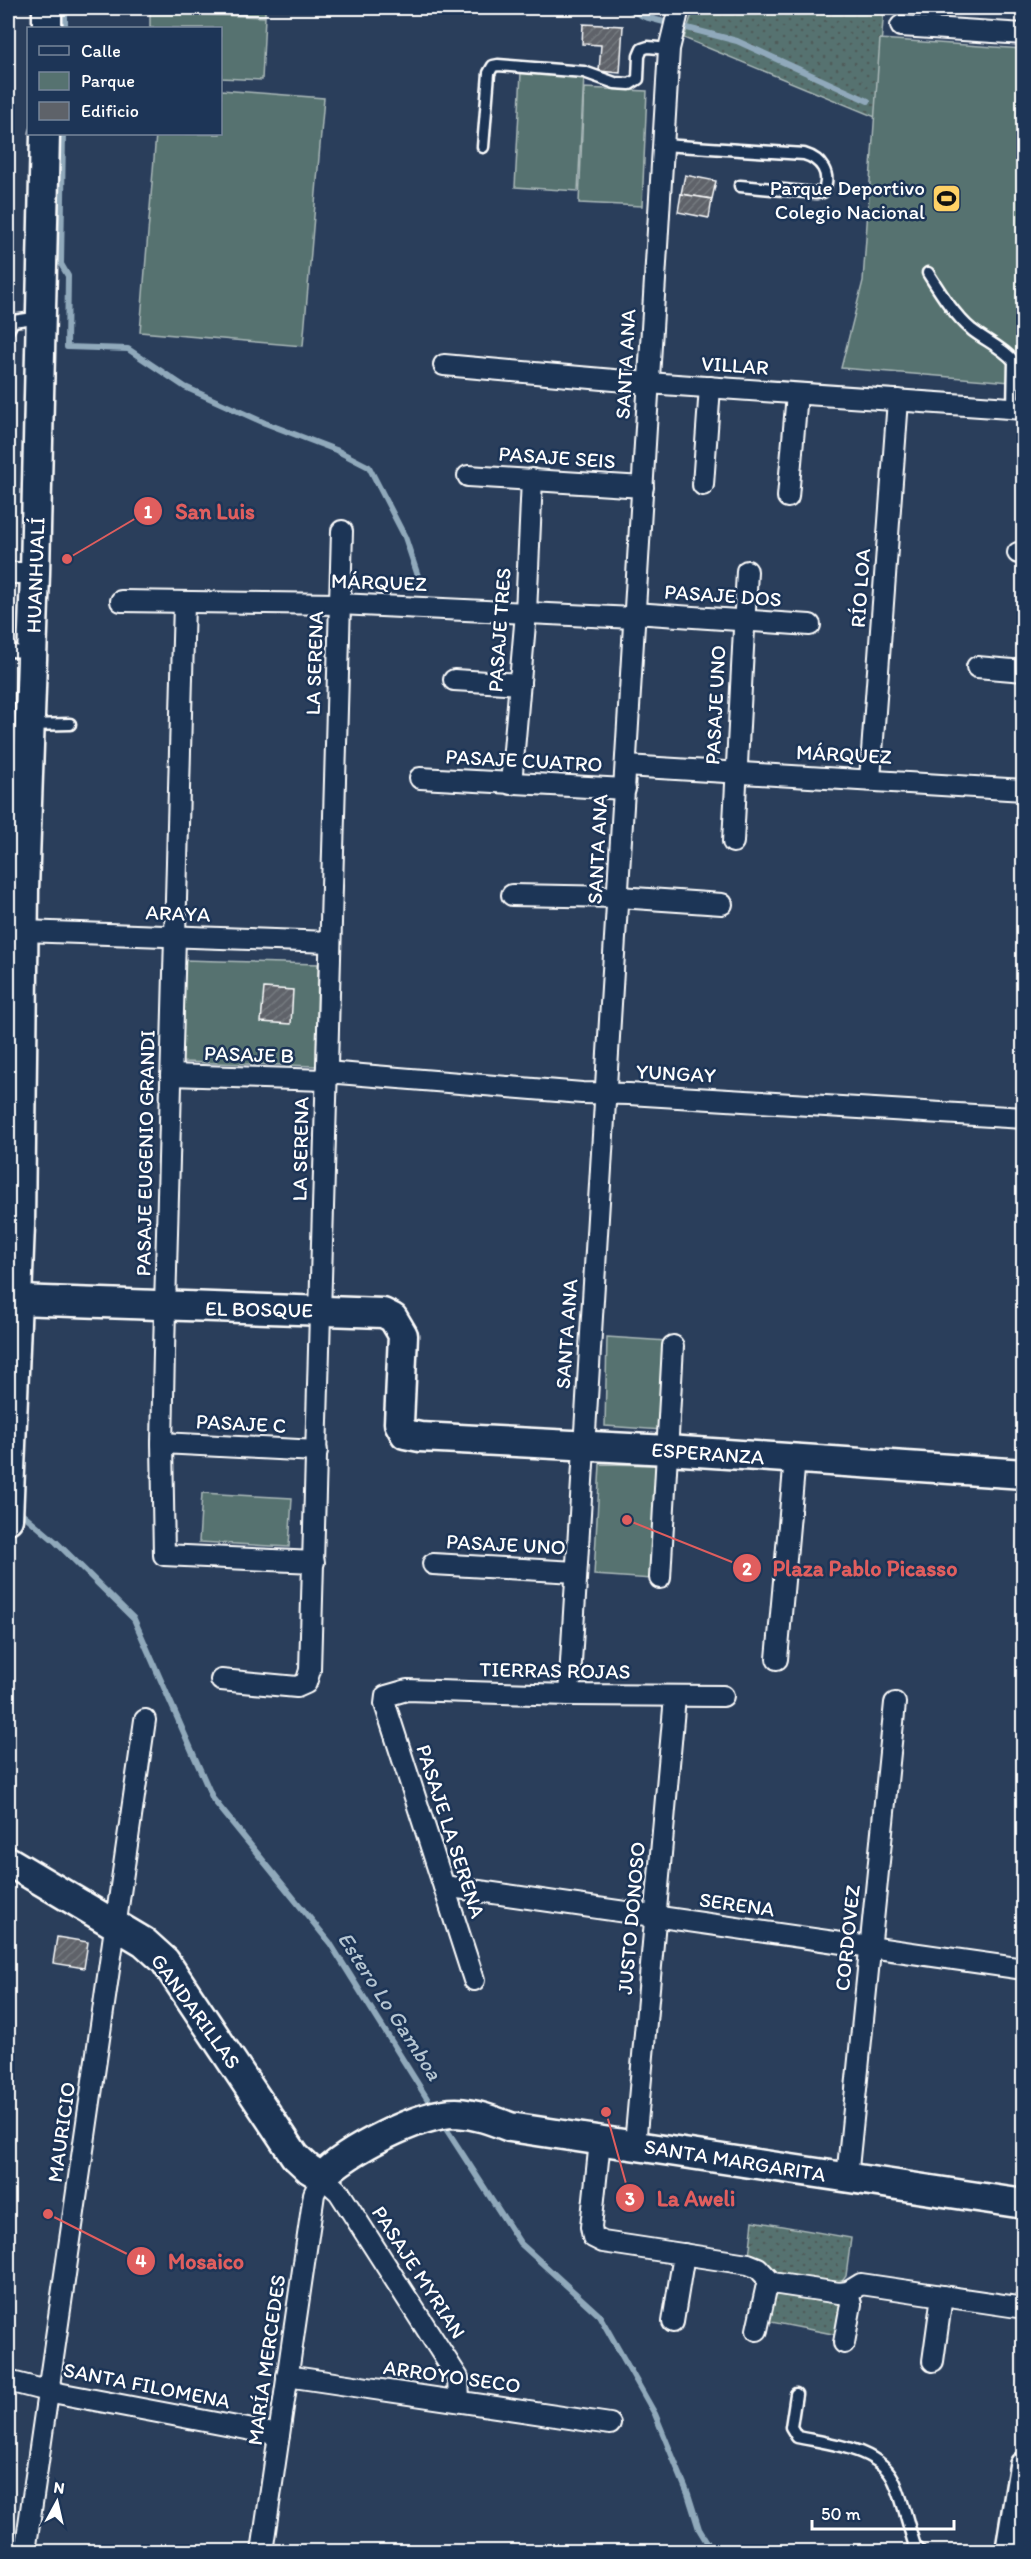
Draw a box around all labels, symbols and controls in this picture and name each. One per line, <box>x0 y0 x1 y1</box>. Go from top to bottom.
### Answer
legend <box>27 27 222 135</box>
text: Calle <box>81 40 121 62</box>
text: Parque <box>81 70 135 92</box>
text: Edificio <box>81 100 139 122</box>
place label: Parque Deportivo Colegio Nacional <box>770 175 925 224</box>
sports icon: Parque Deportivo Colegio Nacional <box>930 183 962 215</box>
street label: SANTA ANA <box>610 308 640 420</box>
street label: VILLAR <box>700 350 770 380</box>
street label: PASAJE SEIS <box>498 440 616 474</box>
callout: San Luis <box>133 491 267 531</box>
text: San Luis <box>175 498 255 525</box>
text: 1 <box>144 501 153 523</box>
street label: HUANHUALÍ <box>20 516 50 634</box>
street label: RÍO LOA <box>845 547 875 629</box>
street label: PASAJE TRES <box>482 567 516 693</box>
street label: MÁRQUEZ <box>331 568 427 596</box>
street label: PASAJE DOS <box>663 578 783 612</box>
street label: LA SERENA <box>300 610 328 716</box>
street label: PASAJE UNO <box>699 644 731 766</box>
street label: MÁRQUEZ <box>796 739 893 769</box>
street label: PASAJE CUATRO <box>445 743 603 777</box>
street label: SANTA ANA <box>582 793 612 905</box>
street label: ARAYA <box>145 899 211 927</box>
street label: PASAJE EUGENIO GRANDI <box>130 1029 160 1277</box>
street label: PASAJE B <box>203 1040 295 1068</box>
street label: YUNGAY <box>635 1058 717 1088</box>
street label: LA SERENA <box>287 1096 313 1201</box>
street label: SANTA ANA <box>550 1277 582 1390</box>
street label: EL BOSQUE <box>205 1296 313 1322</box>
street label: PASAJE C <box>195 1408 287 1438</box>
street label: ESPERANZA <box>651 1437 766 1469</box>
street label: PASAJE UNO <box>445 1528 567 1560</box>
callout: Plaza Pablo Picasso <box>732 1548 969 1588</box>
text: Plaza Pablo Picasso <box>773 1555 957 1582</box>
text: 2 <box>742 1558 752 1580</box>
street label: TIERRAS ROJAS <box>479 1656 631 1684</box>
street label: PASAJE LA SERENA <box>411 1741 491 1922</box>
street label: JUSTO DONOSO <box>612 1841 650 1995</box>
street label: CORDOVEZ <box>829 1884 865 1992</box>
street label: SERENA <box>698 1886 777 1922</box>
water label: Estero Lo Gamboa <box>332 1927 448 2086</box>
street label: GANDARILLAS <box>146 1949 246 2073</box>
street label: MAURICIO <box>42 2080 80 2184</box>
street label: SANTA MARGARITA <box>642 2133 828 2187</box>
callout: La Aweli <box>615 2178 748 2218</box>
text: La Aweli <box>657 2185 735 2212</box>
text: 3 <box>625 2188 635 2210</box>
street label: PASAJE MYRIAN <box>367 2201 471 2343</box>
callout: Mosaico <box>126 2241 256 2281</box>
text: Mosaico <box>168 2248 244 2275</box>
text: 4 <box>136 2250 147 2272</box>
street label: MARÍA MERCEDES <box>242 2273 290 2447</box>
street label: ARROYO SECO <box>382 2354 522 2398</box>
street label: SANTA FILOMENA <box>61 2357 233 2414</box>
north arrow <box>27 2472 87 2532</box>
text: N <box>52 2477 66 2498</box>
scale bar <box>812 2493 954 2531</box>
text: 50 m <box>821 2503 861 2525</box>

